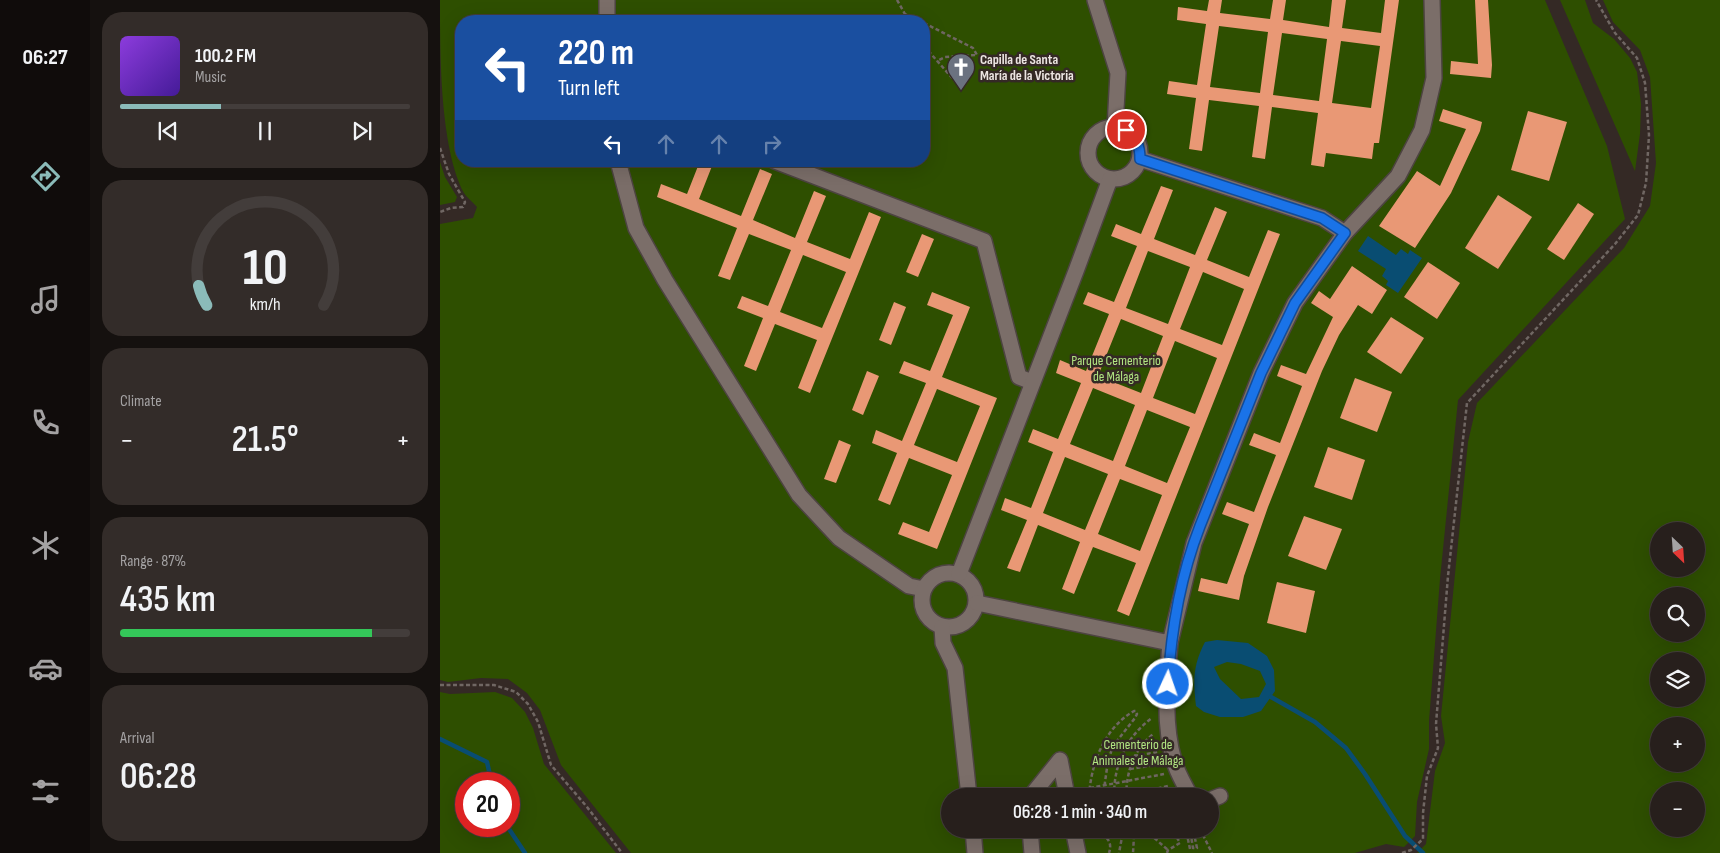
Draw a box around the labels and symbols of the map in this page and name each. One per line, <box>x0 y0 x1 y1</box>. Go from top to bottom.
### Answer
place label: Capilla de Santa María de la Victoria <box>980 51 1074 84</box>
church icon: Capilla de Santa María de la Victoria <box>946 52 976 91</box>
pin <box>1105 109 1147 151</box>
park label: Parque Cementerio de Málaga <box>1071 352 1161 385</box>
north arrow <box>1650 522 1705 578</box>
position arrow <box>1141 657 1193 709</box>
park label: Cementerio de Animales de Málaga <box>1092 736 1183 769</box>
speed limit sign: 20 <box>455 772 520 837</box>

